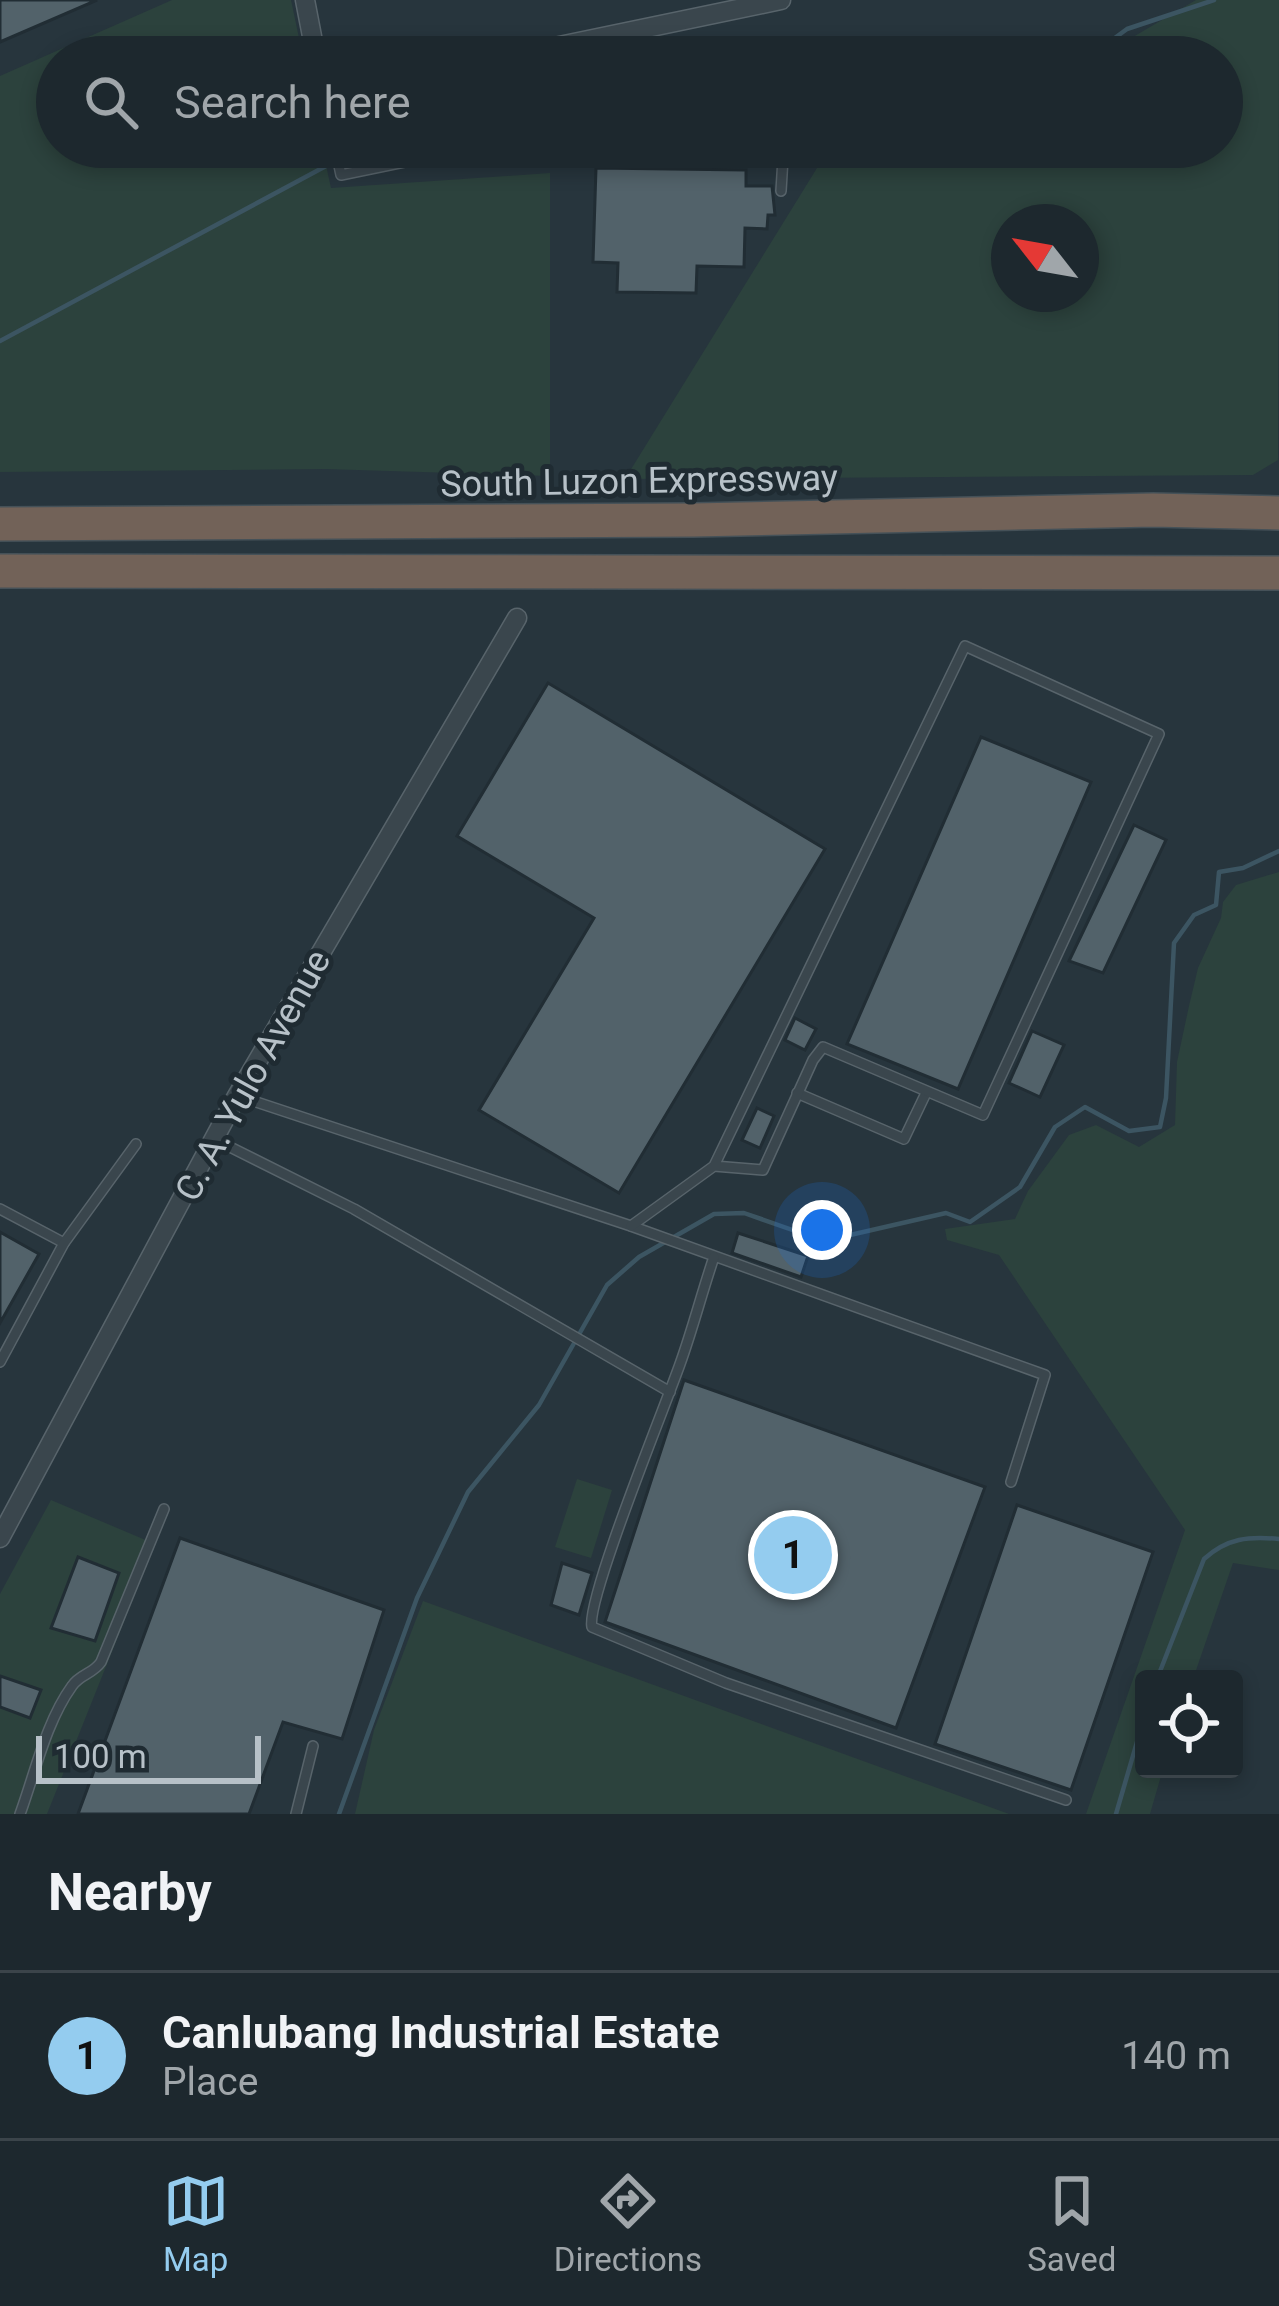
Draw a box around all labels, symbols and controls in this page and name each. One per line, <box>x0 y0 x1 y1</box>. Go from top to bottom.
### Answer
search box <box>36 36 1243 168</box>
icon: search <box>78 69 144 135</box>
text: Search here <box>174 76 411 129</box>
north arrow <box>991 204 1099 312</box>
street label: South Luzon Expressway <box>440 457 838 505</box>
street label: C. A. Yulo Avenue <box>167 943 339 1208</box>
your location <box>792 1200 852 1260</box>
pin: 1 <box>754 1510 832 1600</box>
map controls <box>1135 1670 1243 1778</box>
button: locate <box>1135 1670 1243 1778</box>
scale bar <box>36 1730 261 1783</box>
text: 100 m <box>54 1737 147 1776</box>
text: Nearby <box>48 1863 212 1922</box>
text: Canlubang Industrial Estate <box>162 2006 719 2059</box>
text: 1 <box>76 2033 98 2079</box>
text: 140 m <box>1121 2033 1231 2079</box>
text: Place <box>162 2059 258 2105</box>
tab: Map <box>163 2168 229 2279</box>
tab: Directions <box>554 2168 702 2279</box>
tab: Saved <box>1027 2168 1116 2279</box>

